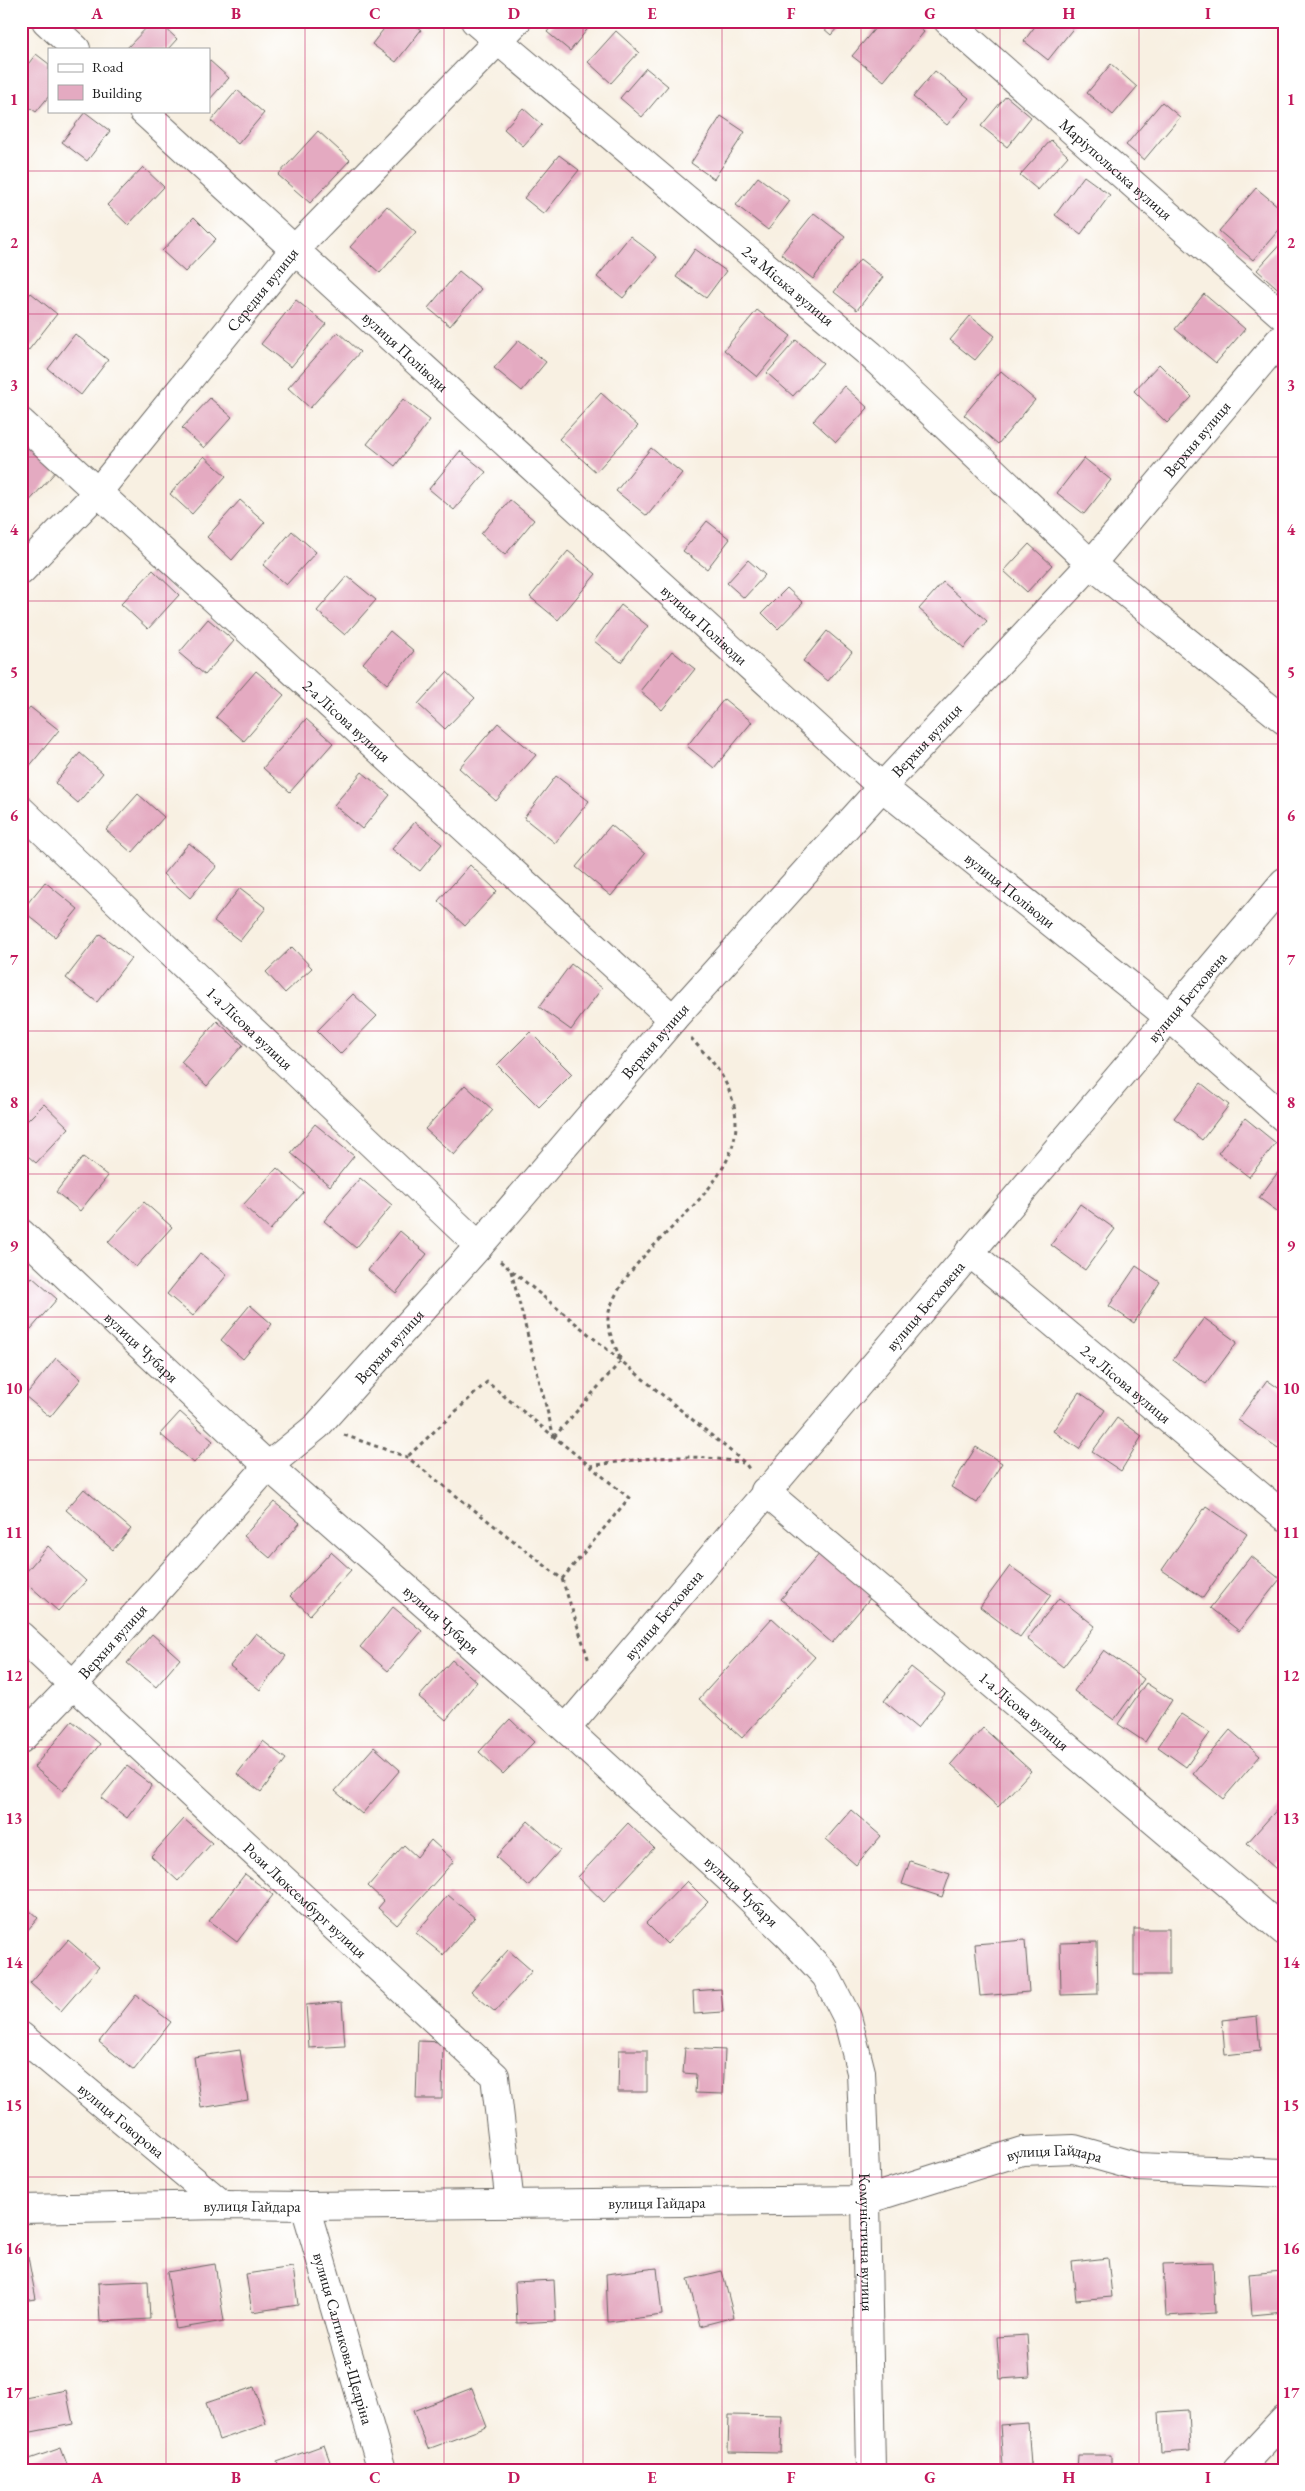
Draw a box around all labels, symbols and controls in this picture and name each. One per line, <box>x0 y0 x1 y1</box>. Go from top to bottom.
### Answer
text: A <box>90 3 103 24</box>
text: B <box>231 3 241 24</box>
text: C <box>369 3 381 24</box>
text: D <box>508 3 520 24</box>
text: E <box>647 3 657 24</box>
text: F <box>787 3 796 24</box>
text: G <box>924 3 936 24</box>
text: H <box>1063 3 1076 24</box>
text: I <box>1205 3 1211 24</box>
legend <box>48 48 210 112</box>
text: Road <box>92 57 124 76</box>
text: Building <box>92 83 142 102</box>
text: 1 <box>10 89 18 110</box>
text: 1 <box>1287 89 1295 110</box>
street label: Маріупольська вулиця <box>1055 114 1177 225</box>
text: 2 <box>10 232 19 253</box>
text: 2 <box>1287 232 1296 253</box>
street label: 2-а Міська вулиця <box>738 241 839 331</box>
street label: Середня вулиця <box>222 243 303 336</box>
street label: вулиця Поліводи <box>358 307 454 397</box>
text: 3 <box>10 375 18 396</box>
text: 3 <box>1287 375 1295 396</box>
street label: Верхня вулиця <box>1159 396 1235 482</box>
text: 4 <box>10 519 19 540</box>
text: 4 <box>1287 519 1296 540</box>
street label: вулиця Поліводи <box>656 580 752 670</box>
text: 5 <box>10 662 18 683</box>
text: 5 <box>1287 662 1295 683</box>
street label: 2-а Лісова вулиця <box>298 675 395 766</box>
street label: Верхня вулиця <box>887 699 966 782</box>
text: 6 <box>10 805 19 826</box>
text: 6 <box>1287 805 1296 826</box>
street label: вулиця Поліводи <box>960 848 1060 933</box>
street label: вулиця Бетховена <box>1143 947 1232 1047</box>
text: 7 <box>10 949 19 970</box>
text: 7 <box>1287 949 1296 970</box>
street label: 1-а Лісова вулиця <box>202 982 297 1075</box>
street label: Верхня вулиця <box>617 998 694 1083</box>
text: 8 <box>10 1092 18 1113</box>
text: 8 <box>1287 1092 1295 1113</box>
text: 9 <box>10 1235 19 1256</box>
text: 9 <box>1287 1235 1296 1256</box>
street label: вулиця Бетховена <box>881 1256 970 1356</box>
street label: Верхня вулиця <box>350 1305 428 1388</box>
street label: вулиця Чубаря <box>100 1307 183 1387</box>
street label: 2-а Лісова вулиця <box>1076 1340 1176 1428</box>
text: 10 <box>6 1378 23 1399</box>
text: 10 <box>1283 1378 1300 1399</box>
text: 11 <box>6 1522 22 1543</box>
text: 11 <box>1283 1522 1299 1543</box>
street label: вулиця Бетховена <box>619 1565 708 1665</box>
street label: вулиця Чубаря <box>399 1580 484 1659</box>
street label: Верхня вулиця <box>74 1599 152 1683</box>
text: 12 <box>6 1665 23 1686</box>
text: 12 <box>1283 1665 1300 1686</box>
street label: 1-а Лісова вулиця <box>974 1667 1074 1756</box>
text: 13 <box>6 1808 22 1829</box>
text: 13 <box>1283 1808 1299 1829</box>
street label: Рози Люксембург вулиця <box>239 1838 371 1963</box>
street label: вулиця Чубаря <box>700 1851 783 1931</box>
text: 14 <box>6 1952 23 1973</box>
text: 14 <box>1283 1952 1300 1973</box>
street label: вулиця Говорова <box>73 2078 169 2163</box>
text: 15 <box>6 2095 22 2116</box>
text: 15 <box>1283 2095 1299 2116</box>
street label: вулиця Гайдара <box>1004 2139 1105 2168</box>
street label: Комуністична вулиця <box>854 2173 878 2312</box>
street label: вулиця Гайдара <box>608 2192 706 2214</box>
street label: вулиця Гайдара <box>203 2195 301 2217</box>
text: 16 <box>6 2238 23 2259</box>
text: 16 <box>1283 2238 1300 2259</box>
street label: вулиця Салтикова-Щедріна <box>308 2250 378 2428</box>
text: 17 <box>6 2382 23 2403</box>
text: 17 <box>1283 2382 1300 2403</box>
text: A <box>90 2467 103 2488</box>
text: B <box>231 2467 241 2488</box>
text: C <box>369 2467 381 2488</box>
text: D <box>508 2467 520 2488</box>
text: E <box>647 2467 657 2488</box>
text: F <box>787 2467 796 2488</box>
text: G <box>924 2467 936 2488</box>
text: H <box>1063 2467 1076 2488</box>
text: I <box>1205 2467 1211 2488</box>

